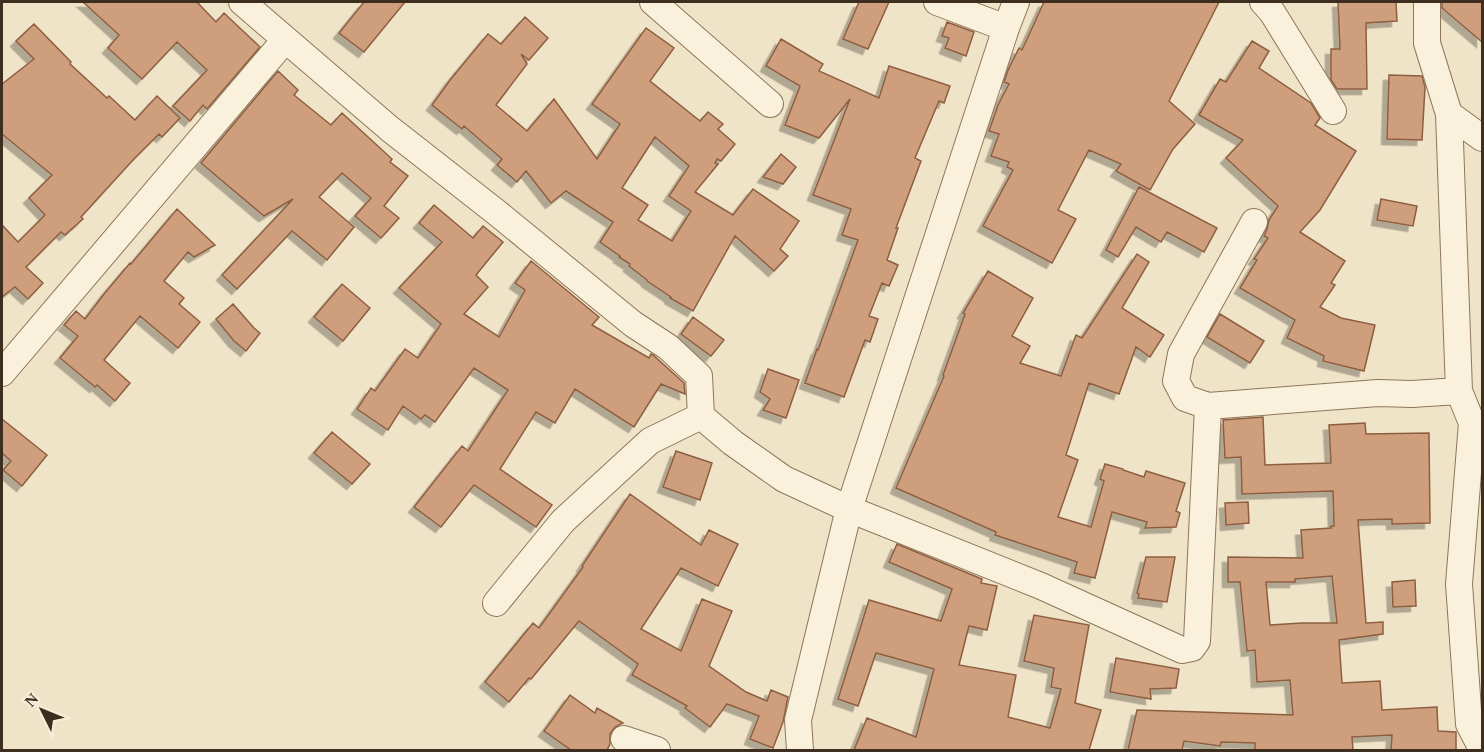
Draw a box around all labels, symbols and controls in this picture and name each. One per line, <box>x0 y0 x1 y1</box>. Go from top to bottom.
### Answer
north arrow <box>12 680 72 740</box>
text: N <box>21 690 42 710</box>

